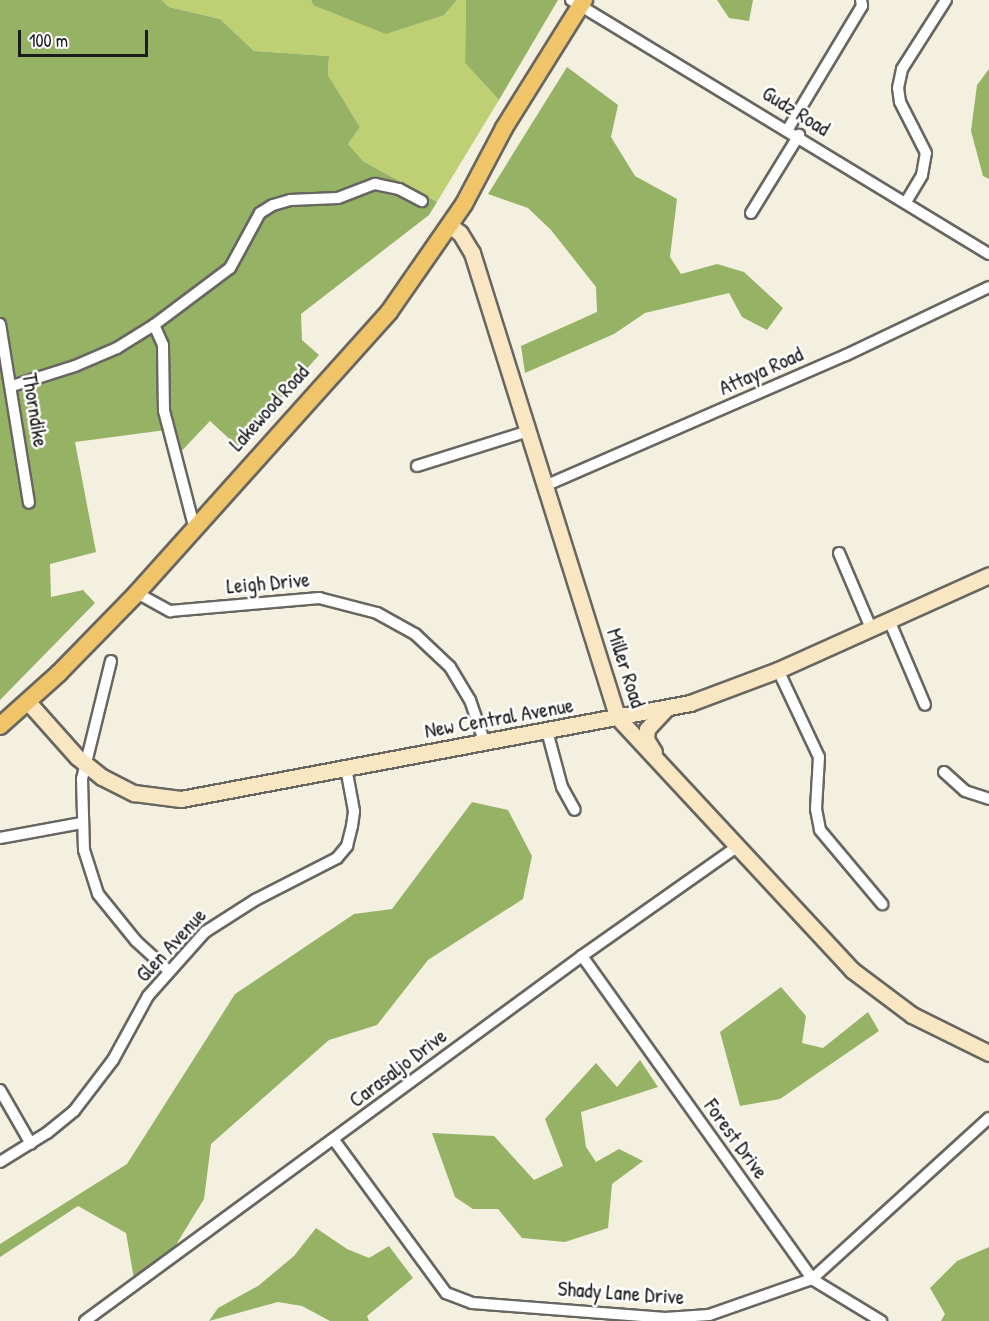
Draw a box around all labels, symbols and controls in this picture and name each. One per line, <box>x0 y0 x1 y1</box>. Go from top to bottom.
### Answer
scale bar <box>21 18 152 56</box>
text: 100 m <box>29 28 68 53</box>
street label: Gudz Road <box>758 80 834 142</box>
street label: Attaya Road <box>715 341 807 401</box>
street label: Lakewood Road <box>224 360 314 456</box>
street label: Thorndike <box>17 371 53 449</box>
street label: Leigh Drive <box>225 567 311 599</box>
street label: Miller Road <box>601 625 651 711</box>
street label: New Central Avenue <box>423 693 575 743</box>
street label: Glen Avenue <box>131 903 211 987</box>
street label: Carasaljo Drive <box>344 1023 452 1113</box>
street label: Forest Drive <box>699 1094 773 1184</box>
street label: Shady Lane Drive <box>557 1276 685 1310</box>

